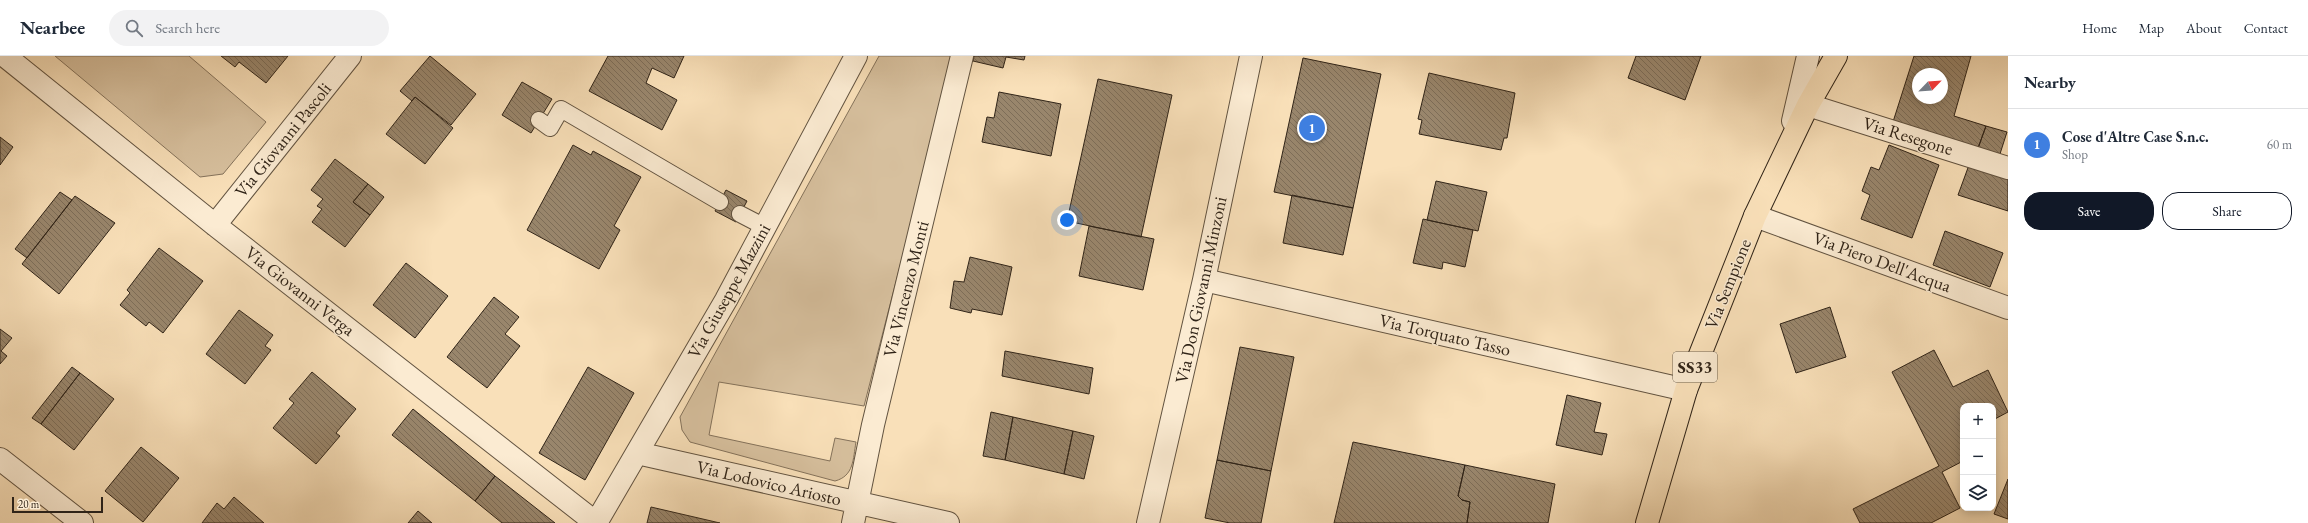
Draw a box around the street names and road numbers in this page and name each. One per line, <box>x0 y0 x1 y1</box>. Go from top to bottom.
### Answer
street label: Via Giovanni Pascoli <box>229 77 336 202</box>
street label: Via Resegone <box>1860 111 1956 160</box>
street label: Via Don Giovanni Minzoni <box>1169 194 1232 385</box>
street label: Via Vincenzo Monti <box>877 218 934 359</box>
street label: Via Giuseppe Mazzini <box>682 219 775 362</box>
street label: Via Piero Dell'Acqua <box>1810 226 1955 297</box>
street label: Via Sempione <box>1699 235 1756 332</box>
street label: Via Giovanni Verga <box>241 241 361 341</box>
street label: Via Torquato Tasso <box>1377 308 1513 361</box>
road number: SS33 <box>1673 352 1717 382</box>
street label: Via Lodovico Ariosto <box>694 455 844 510</box>

